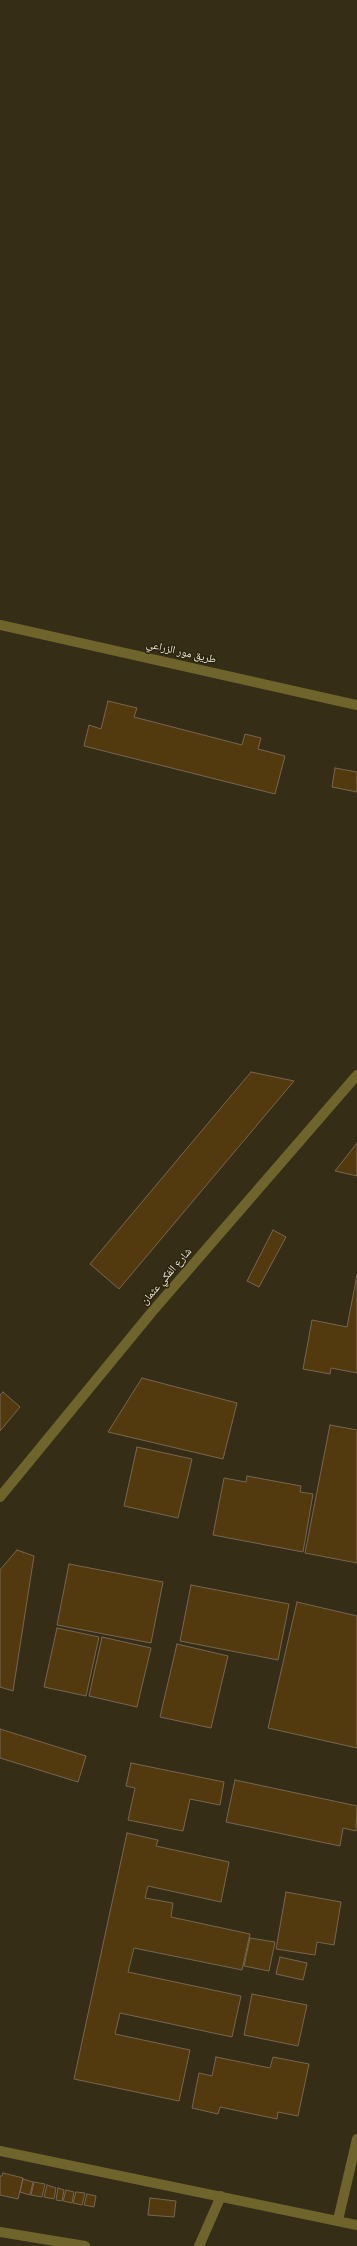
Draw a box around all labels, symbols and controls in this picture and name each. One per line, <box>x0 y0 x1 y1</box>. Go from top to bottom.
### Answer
street label: طريق مور الزراعي <box>145 639 217 667</box>
street label: شارع الفكي عثمان <box>139 1246 195 1308</box>

